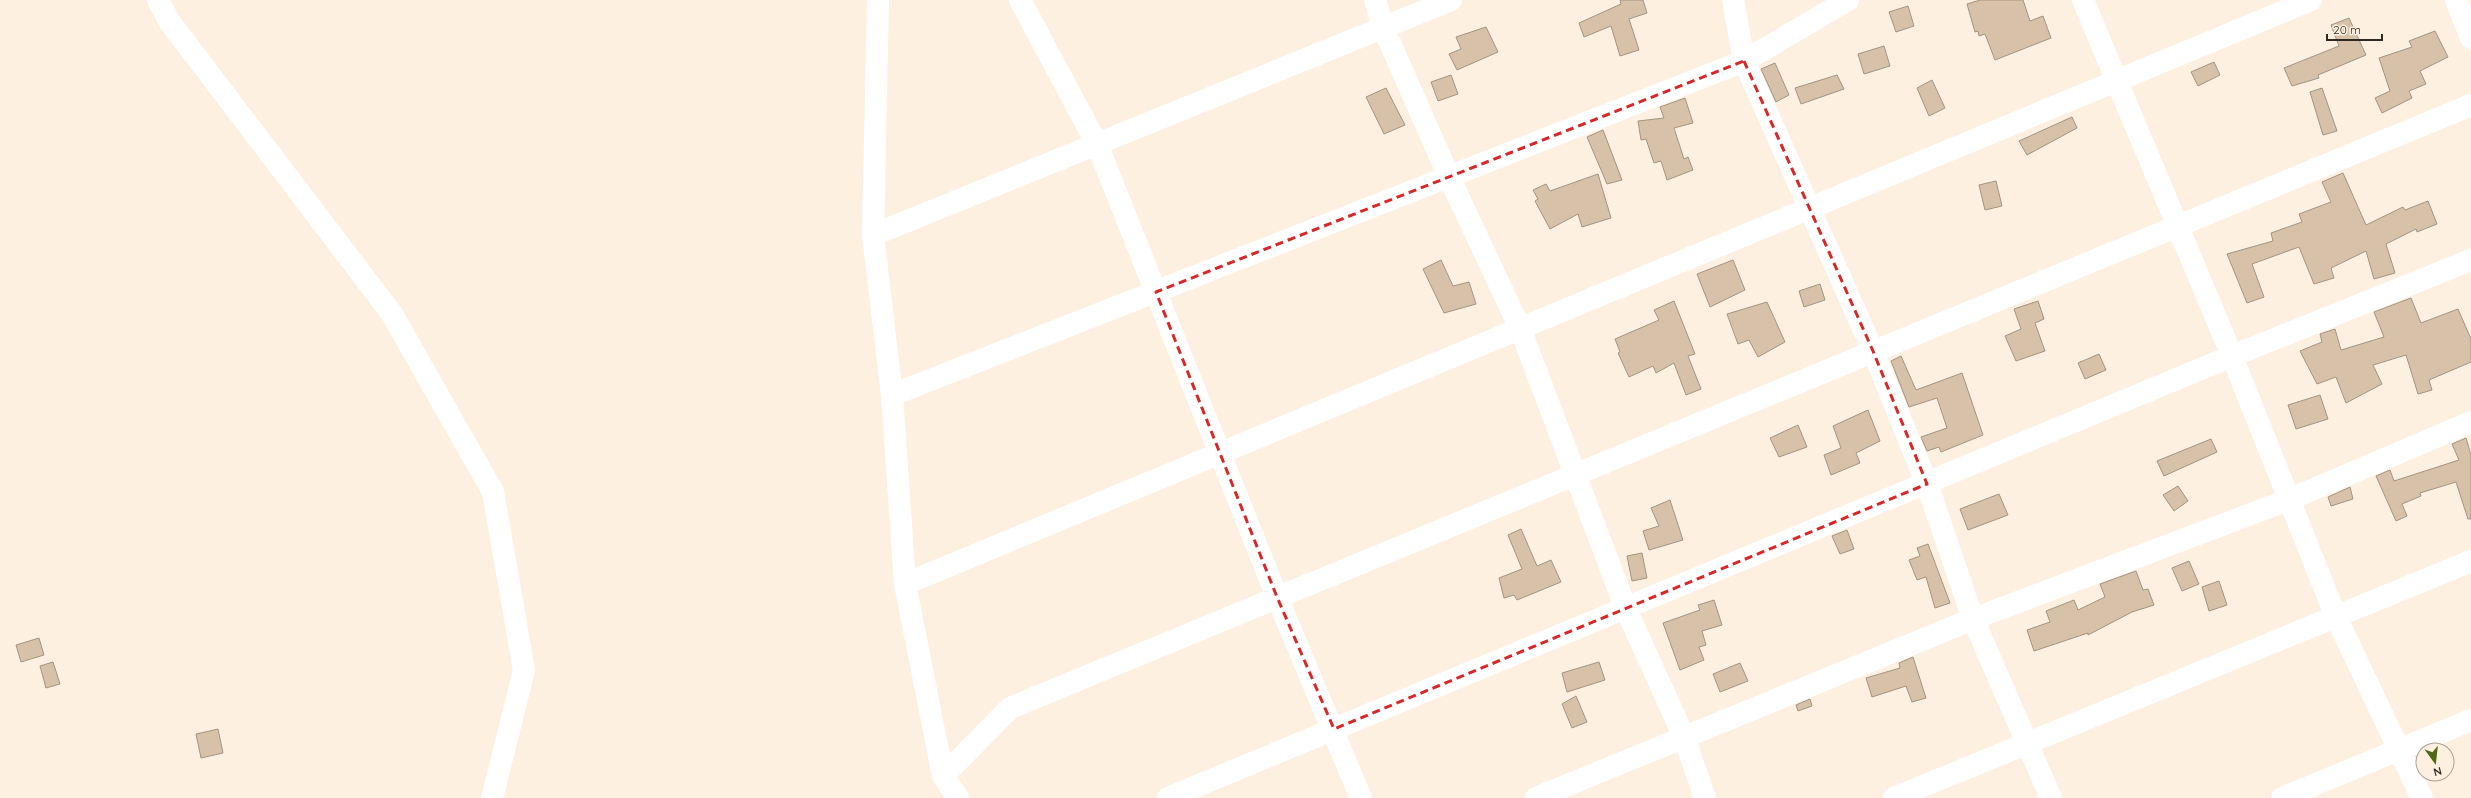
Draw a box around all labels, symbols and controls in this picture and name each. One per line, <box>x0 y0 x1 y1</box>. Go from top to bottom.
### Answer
scale bar <box>2327 16 2382 42</box>
text: 20 m <box>2333 22 2361 37</box>
north arrow <box>2415 742 2455 782</box>
text: N <box>2432 764 2443 779</box>

